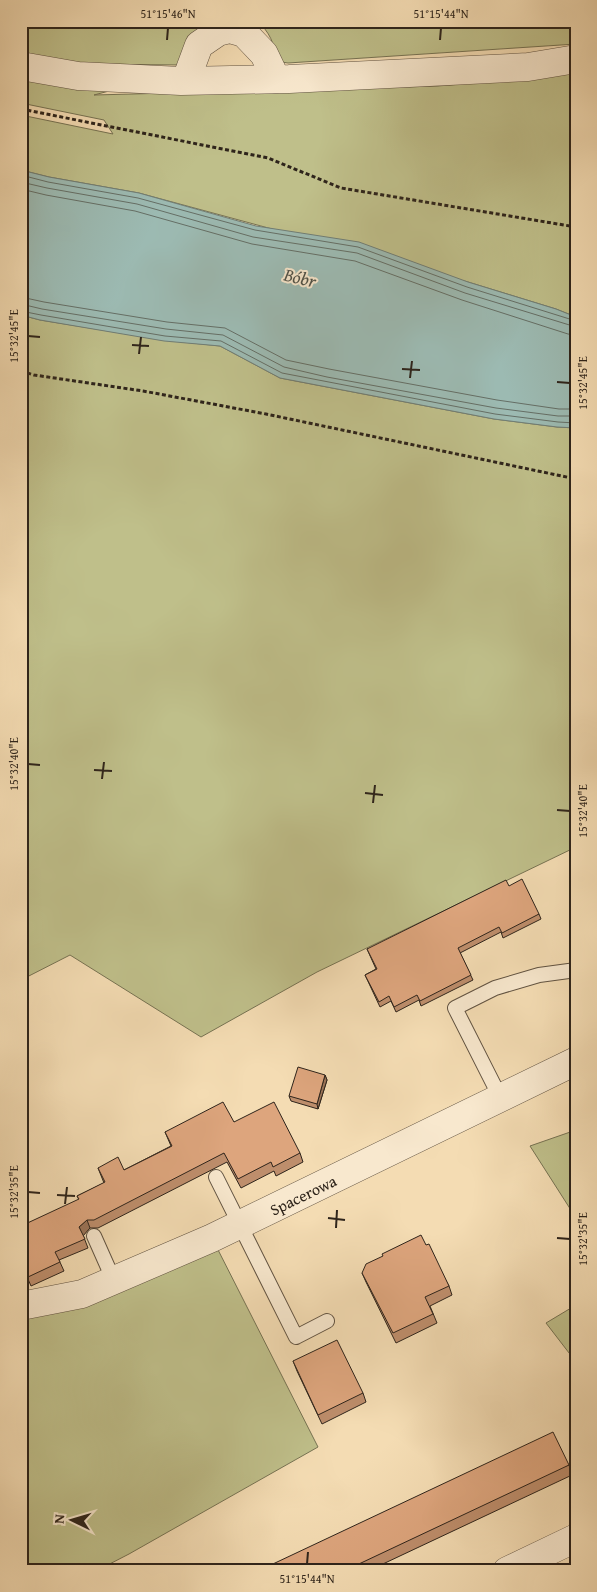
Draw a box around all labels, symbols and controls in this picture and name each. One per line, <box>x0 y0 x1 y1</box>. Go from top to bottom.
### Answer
text: 51°15'46"N <box>140 5 196 22</box>
text: 51°15'44"N <box>413 5 469 22</box>
water label: Bóbr <box>280 260 320 295</box>
text: 15°32'45"E <box>5 309 22 363</box>
text: 15°32'45"E <box>574 356 591 410</box>
text: 15°32'40"E <box>5 737 22 791</box>
text: 15°32'40"E <box>574 784 591 838</box>
text: 15°32'35"E <box>5 1165 22 1219</box>
street label: Spacerowa <box>266 1168 341 1221</box>
text: 15°32'35"E <box>574 1212 591 1266</box>
north arrow <box>48 1494 98 1544</box>
text: N <box>49 1513 69 1524</box>
text: 51°15'44"N <box>279 1570 335 1587</box>

